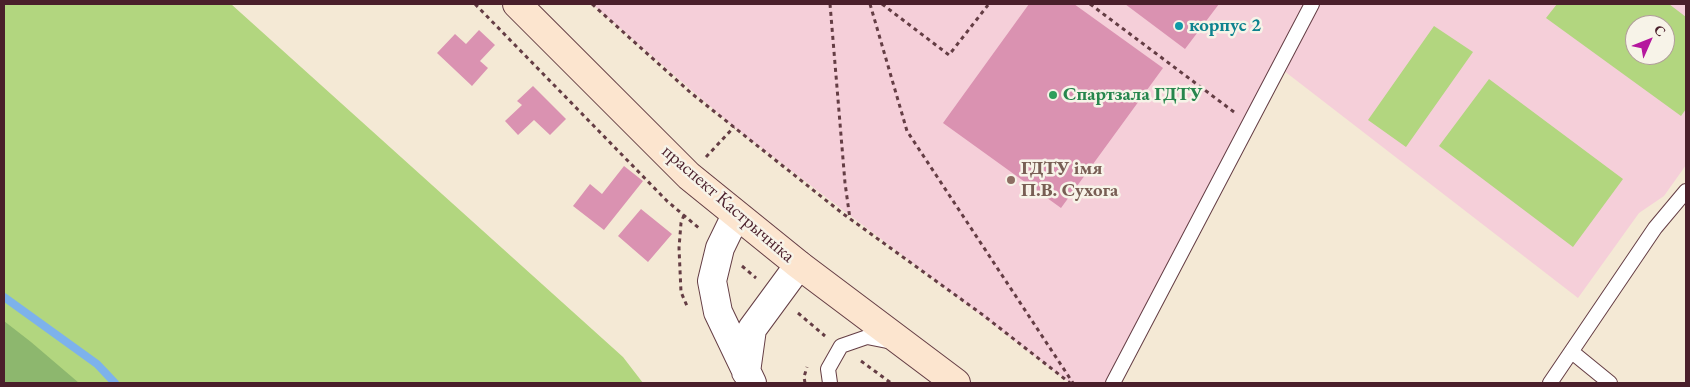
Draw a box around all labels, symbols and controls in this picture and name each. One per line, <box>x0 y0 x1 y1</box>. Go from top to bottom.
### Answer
place label: корпус 2 <box>1189 15 1261 37</box>
north arrow <box>1625 15 1675 65</box>
marker: корпус 2 <box>1173 20 1185 32</box>
text: С <box>1650 20 1670 40</box>
place label: Спартзала ГДТУ <box>1063 84 1203 106</box>
marker: Спартзала ГДТУ <box>1047 89 1059 101</box>
street label: праспект Кастрычніка <box>657 140 799 268</box>
place label: ГДТУ імя П.В. Сухога <box>1021 158 1118 202</box>
marker: ГДТУ імя П.В. Сухога <box>1005 174 1017 186</box>

